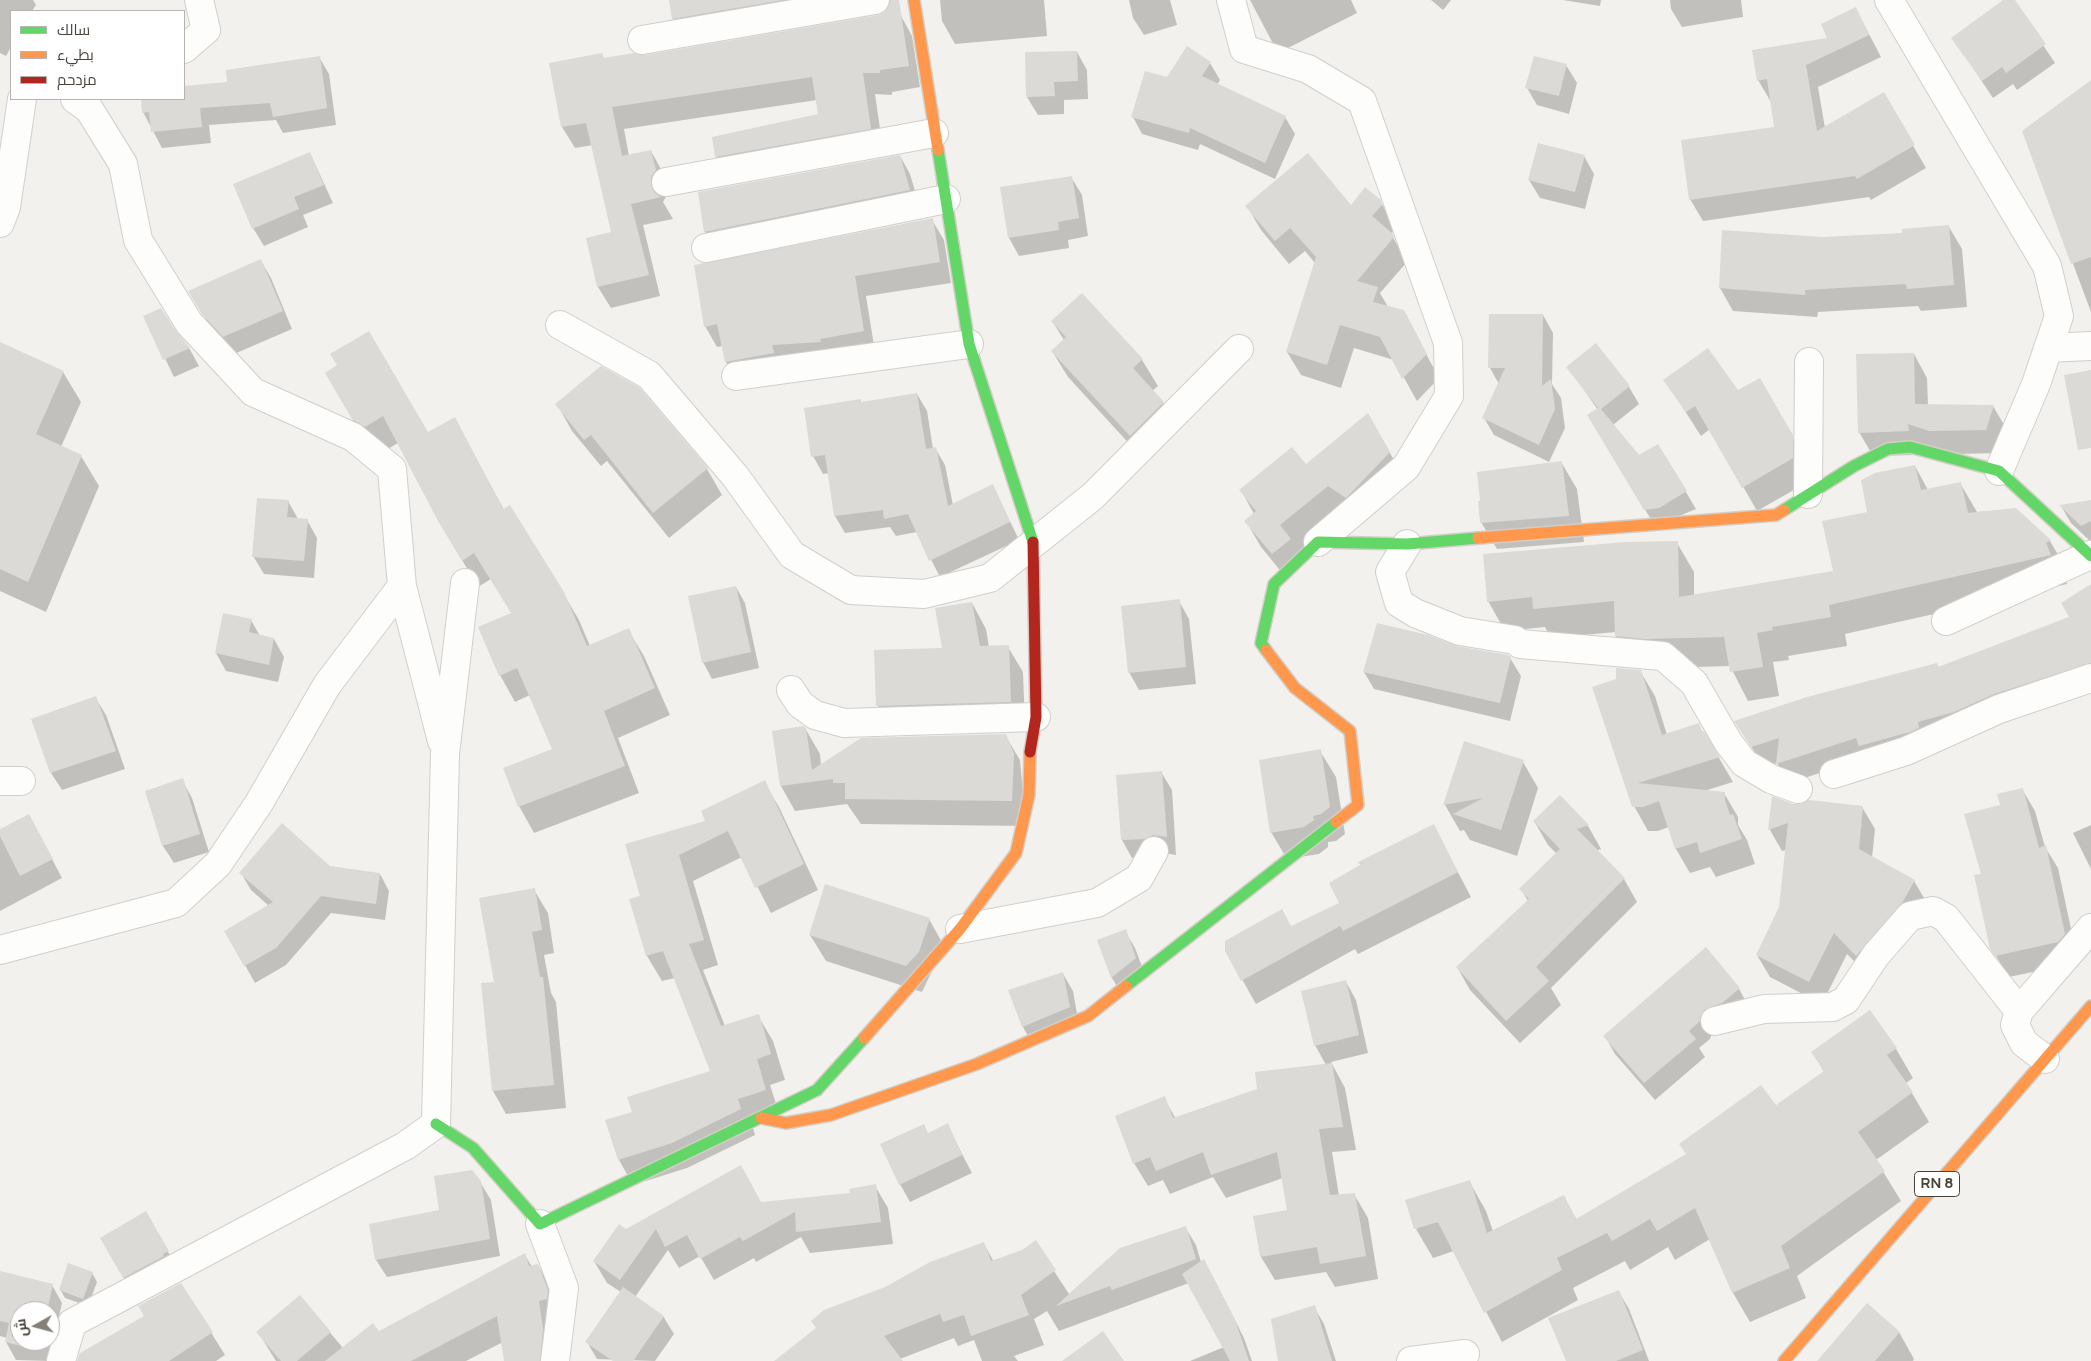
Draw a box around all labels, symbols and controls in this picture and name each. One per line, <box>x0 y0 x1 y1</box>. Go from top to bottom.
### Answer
legend <box>10 10 185 100</box>
text: سالك <box>57 19 90 40</box>
text: بطيء <box>57 44 94 65</box>
text: مزدحم <box>57 69 97 90</box>
road number: RN 8 <box>1914 1172 1960 1196</box>
north arrow <box>10 1301 60 1351</box>
text: ش <box>10 1318 31 1338</box>

